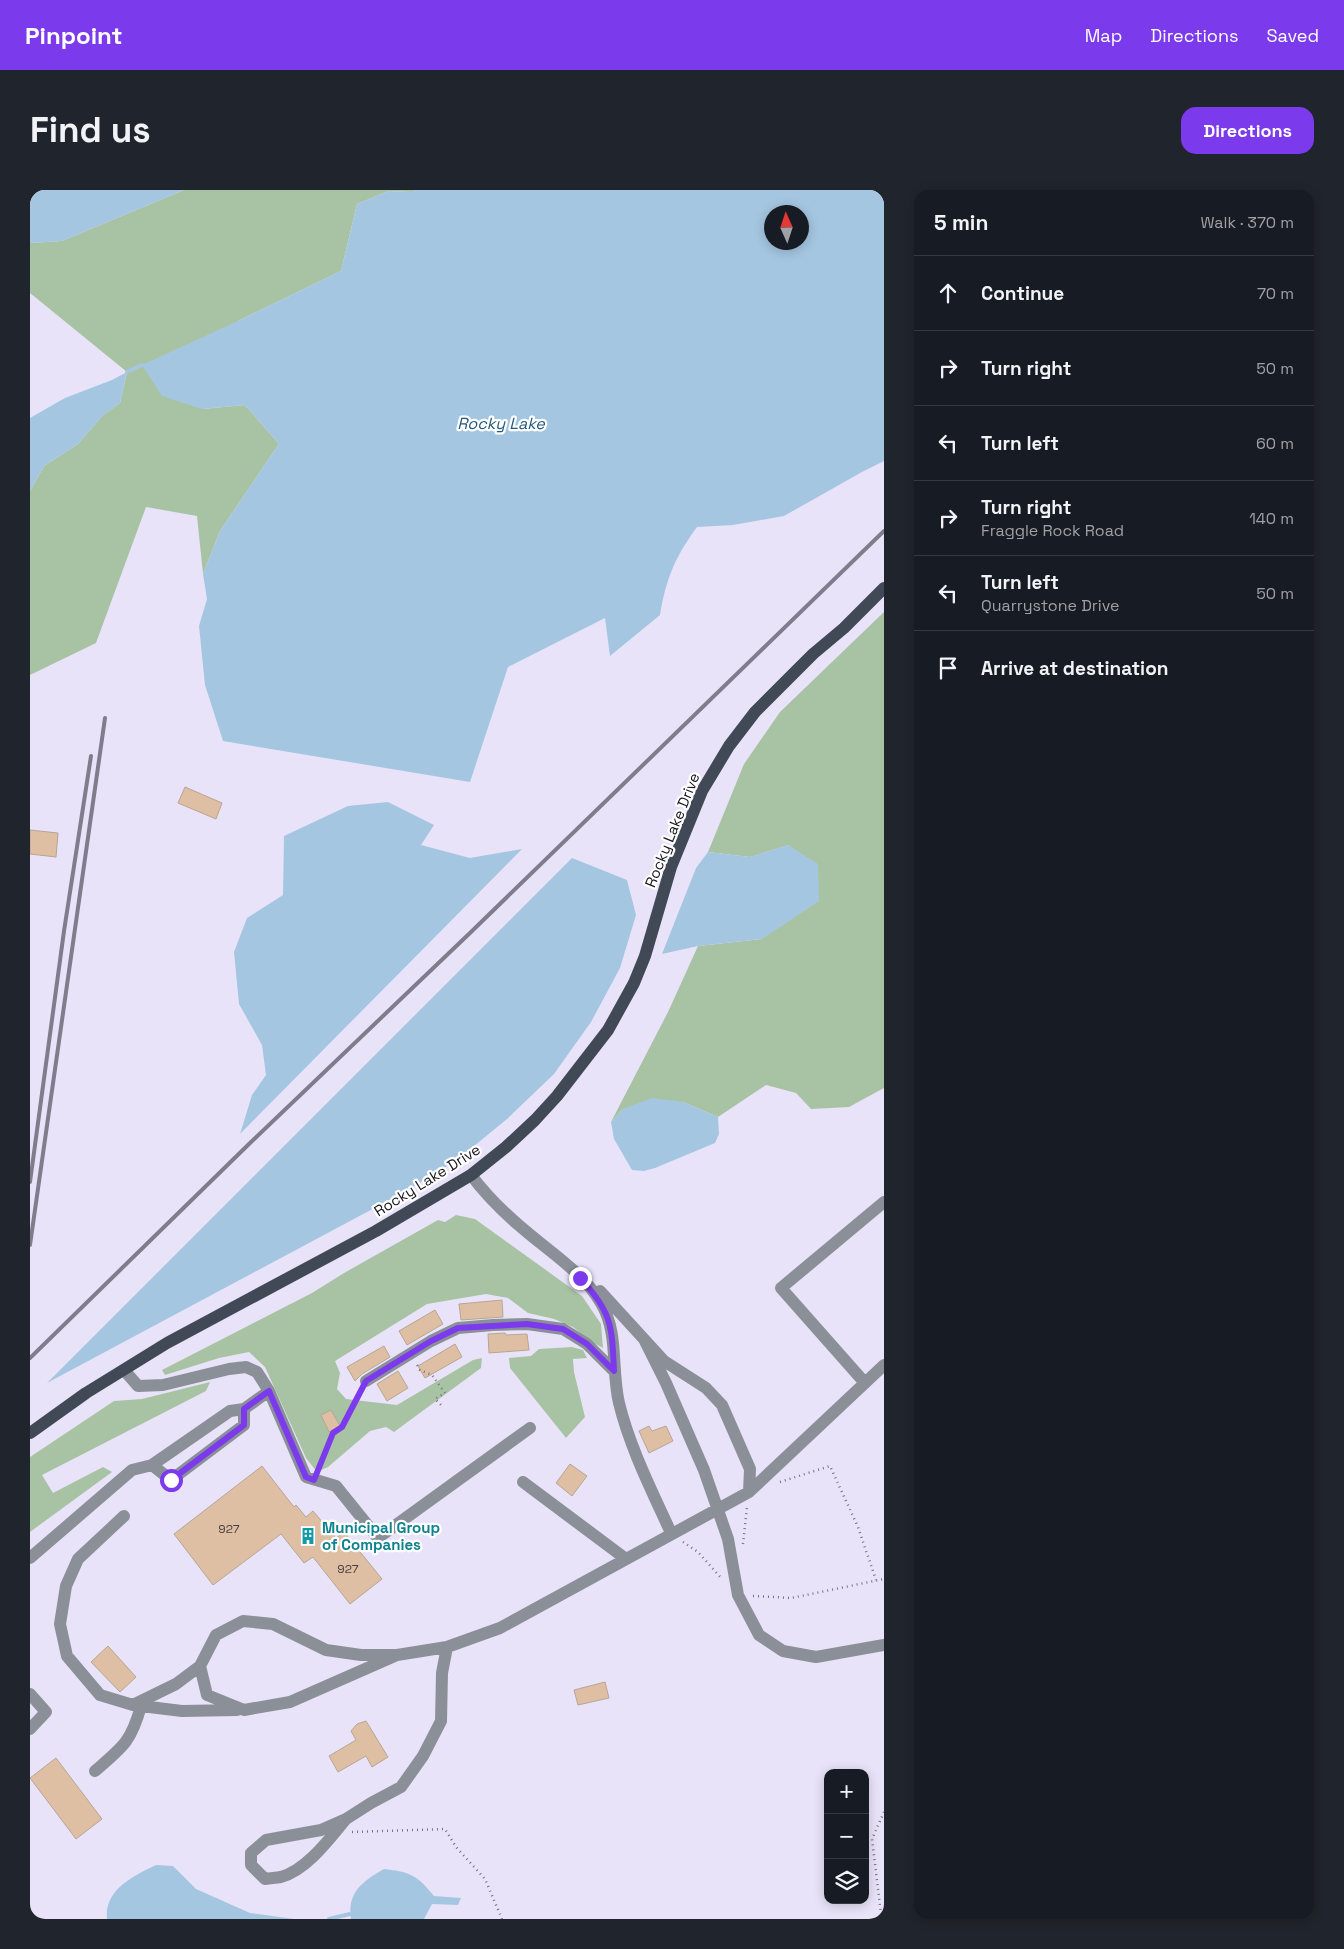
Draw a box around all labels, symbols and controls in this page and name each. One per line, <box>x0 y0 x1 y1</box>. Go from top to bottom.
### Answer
text: Pinpoint <box>25 20 122 51</box>
text: Map <box>1085 24 1122 47</box>
text: Directions <box>1150 24 1239 47</box>
text: Saved <box>1267 24 1319 47</box>
button: Directions <box>1181 107 1314 154</box>
text: Find us <box>30 108 151 152</box>
north arrow <box>764 205 809 250</box>
text: 5 min <box>934 209 988 236</box>
text: Walk · 370 m <box>1201 212 1294 233</box>
icon: ahead <box>934 279 962 307</box>
text: Continue <box>981 281 1064 306</box>
text: 70 m <box>1257 283 1294 304</box>
icon: right <box>934 354 962 382</box>
text: Turn right <box>981 356 1071 381</box>
text: 50 m <box>1256 358 1294 379</box>
water label: Rocky Lake <box>457 413 545 434</box>
icon: left <box>934 429 962 457</box>
text: Turn left <box>981 431 1059 456</box>
text: 60 m <box>1256 433 1294 454</box>
text: Turn right <box>981 495 1071 520</box>
icon: right <box>934 504 962 532</box>
text: 140 m <box>1249 508 1294 529</box>
text: Fraggle Rock Road <box>981 520 1124 541</box>
text: Turn left <box>981 570 1059 595</box>
icon: left <box>934 579 962 607</box>
text: 50 m <box>1256 583 1294 604</box>
text: Quarrystone Drive <box>981 595 1119 616</box>
icon: arrive <box>934 654 962 682</box>
text: Arrive at destination <box>981 656 1169 681</box>
street label: Rocky Lake Drive <box>640 770 704 890</box>
street label: Rocky Lake Drive <box>370 1140 484 1220</box>
route end <box>569 1267 592 1290</box>
route start <box>160 1469 183 1492</box>
place label: Municipal Group of Companies <box>322 1518 440 1554</box>
house number: 927 <box>218 1521 240 1537</box>
building icon: Municipal Group of Companies <box>298 1526 318 1546</box>
house number: 927 <box>337 1561 359 1577</box>
map controls <box>824 1769 869 1904</box>
button: + <box>824 1769 869 1814</box>
button: − <box>824 1814 869 1859</box>
button: layers <box>824 1859 869 1904</box>

